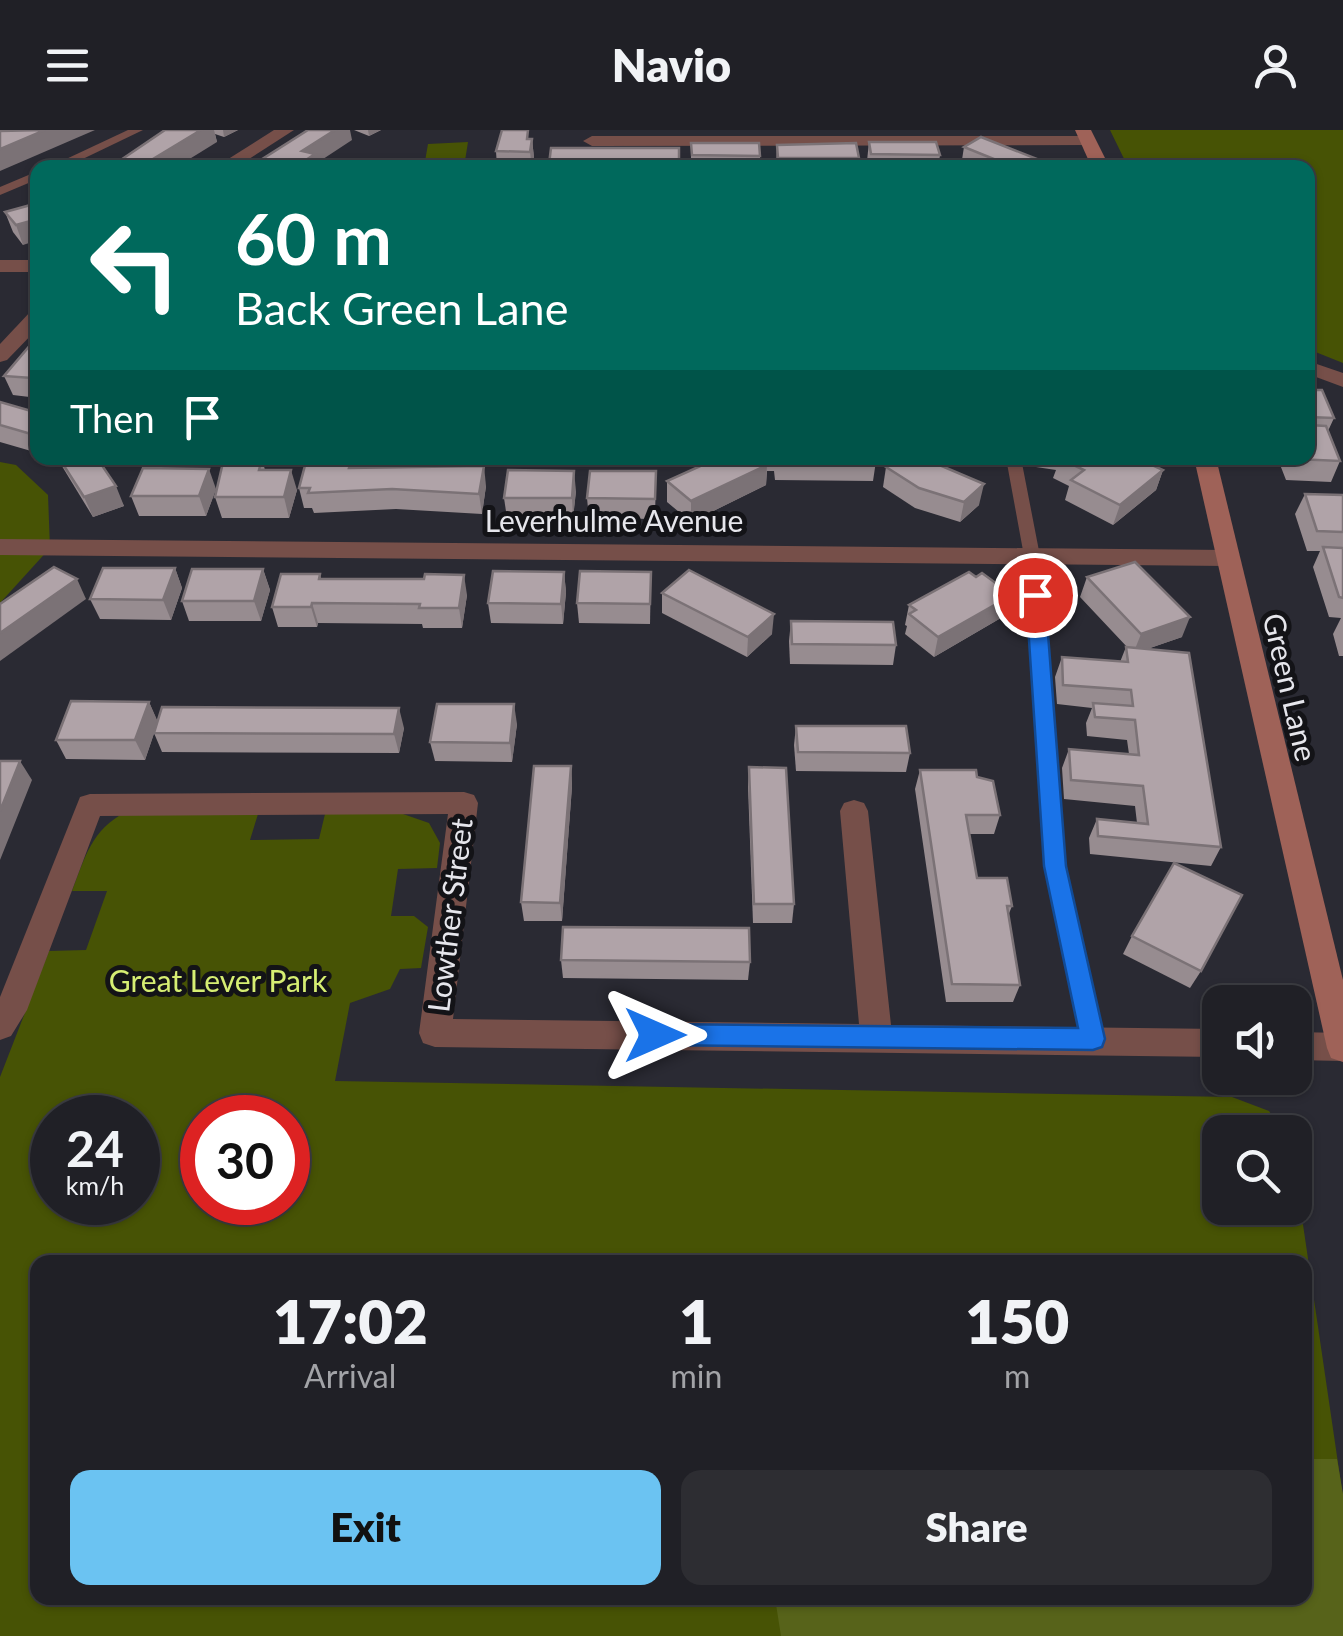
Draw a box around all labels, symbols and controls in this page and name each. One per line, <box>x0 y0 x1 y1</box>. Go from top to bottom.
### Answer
icon: menu <box>40 38 95 93</box>
text: Navio <box>612 38 731 92</box>
icon: person <box>1248 38 1303 93</box>
text: 60 m <box>235 196 392 280</box>
icon: left <box>70 200 200 330</box>
text: Back Green Lane <box>235 281 568 335</box>
icon: arrive <box>175 390 230 445</box>
text: Then <box>70 395 155 441</box>
street label: Leverhulme Avenue <box>485 502 743 538</box>
pin <box>993 553 1078 638</box>
icon: arrive <box>1008 568 1063 623</box>
street label: Green Lane <box>1256 609 1326 765</box>
street label: Lowther Street <box>419 816 479 1014</box>
park label: Great Lever Park <box>109 962 328 998</box>
position arrow <box>603 983 707 1087</box>
map controls <box>1202 985 1312 1225</box>
button: sound <box>1202 985 1312 1095</box>
speed limit sign: 30 <box>180 1095 310 1225</box>
button: search <box>1202 1115 1312 1225</box>
text: 24 <box>66 1118 124 1178</box>
text: km/h <box>66 1170 124 1200</box>
text: 17:02 <box>273 1285 428 1357</box>
text: 1 <box>679 1285 714 1357</box>
text: 150 <box>965 1285 1069 1357</box>
text: Arrival <box>304 1356 396 1395</box>
text: min <box>670 1356 722 1395</box>
text: m <box>1004 1356 1030 1395</box>
button: Exit <box>70 1470 661 1585</box>
button: Share <box>681 1470 1272 1585</box>

